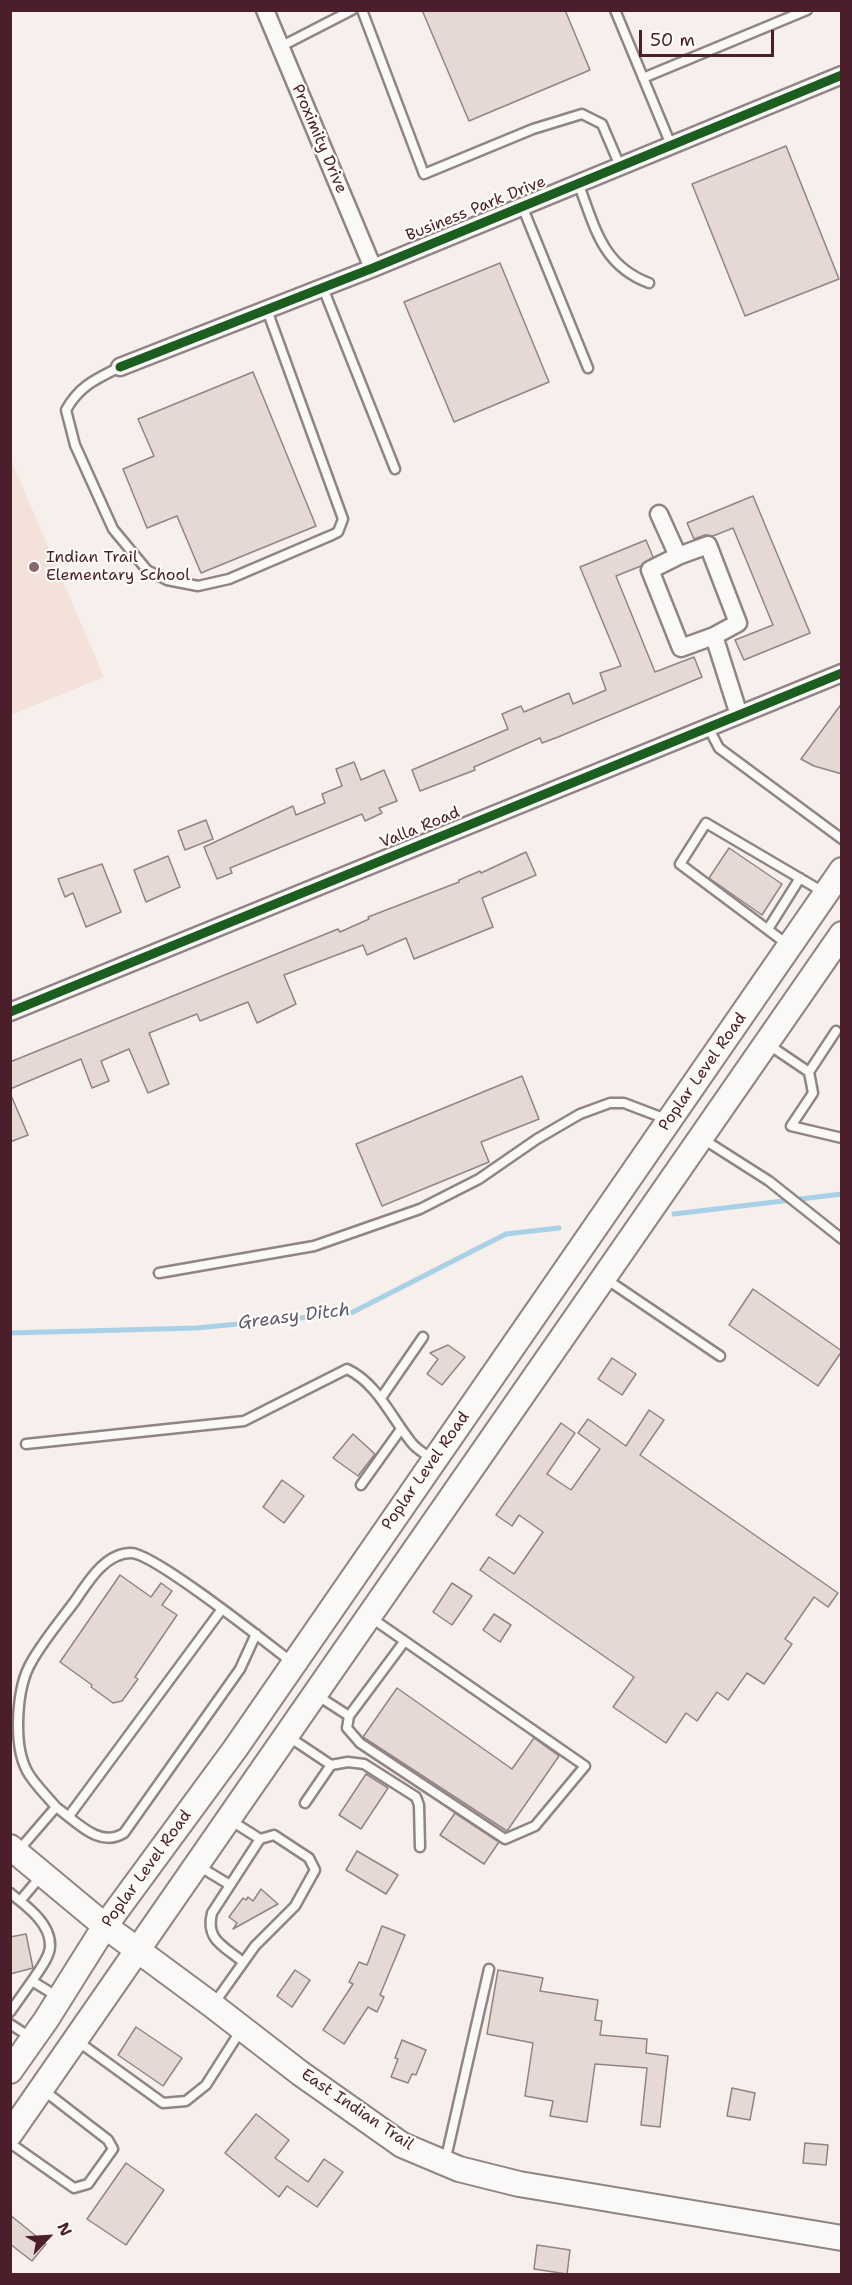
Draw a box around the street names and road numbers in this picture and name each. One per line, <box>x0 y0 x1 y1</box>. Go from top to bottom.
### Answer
street label: Proximity Drive <box>287 82 351 196</box>
street label: Business Park Drive <box>403 172 549 246</box>
street label: Valla Road <box>377 803 463 853</box>
street label: Poplar Level Road <box>655 1009 751 1135</box>
street label: Poplar Level Road <box>378 1408 474 1534</box>
street label: Poplar Level Road <box>98 1807 196 1931</box>
street label: East Indian Trail <box>297 2065 417 2155</box>

